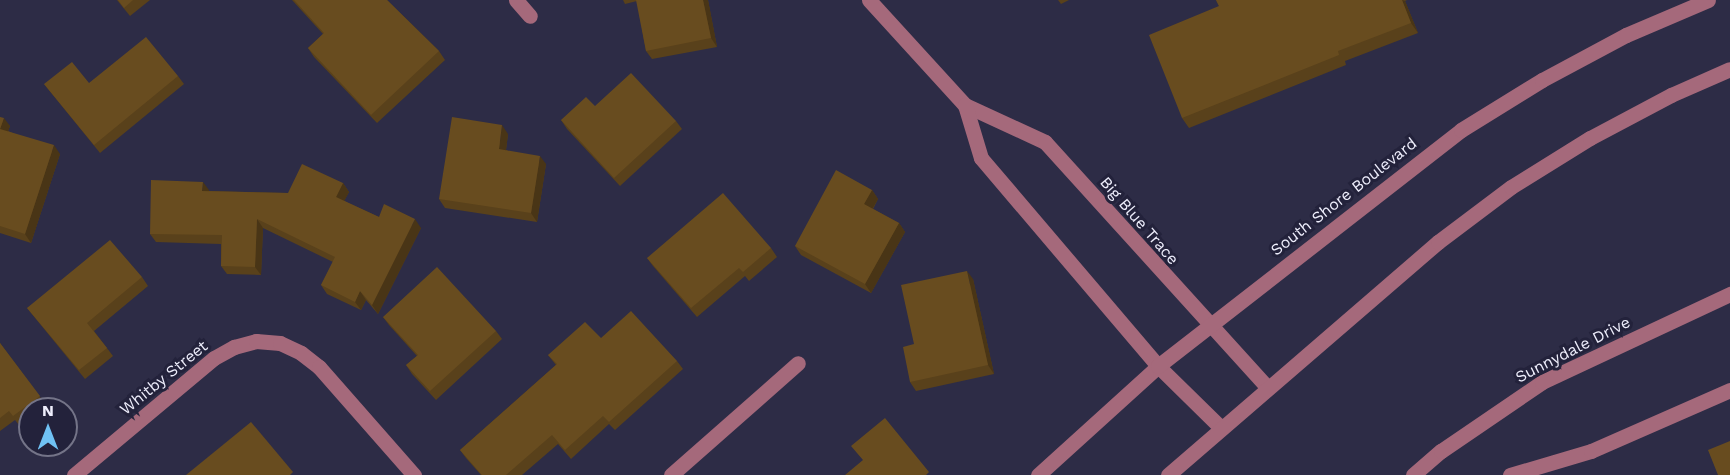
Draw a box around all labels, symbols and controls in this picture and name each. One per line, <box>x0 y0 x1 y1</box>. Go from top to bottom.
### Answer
street label: South Shore Boulevard <box>1267 134 1421 260</box>
street label: Big Blue Trace <box>1095 173 1183 269</box>
street label: Sunnydale Drive <box>1512 313 1634 387</box>
street label: Whitby Street <box>116 337 212 419</box>
north arrow <box>18 397 78 457</box>
text: N <box>42 401 54 420</box>

